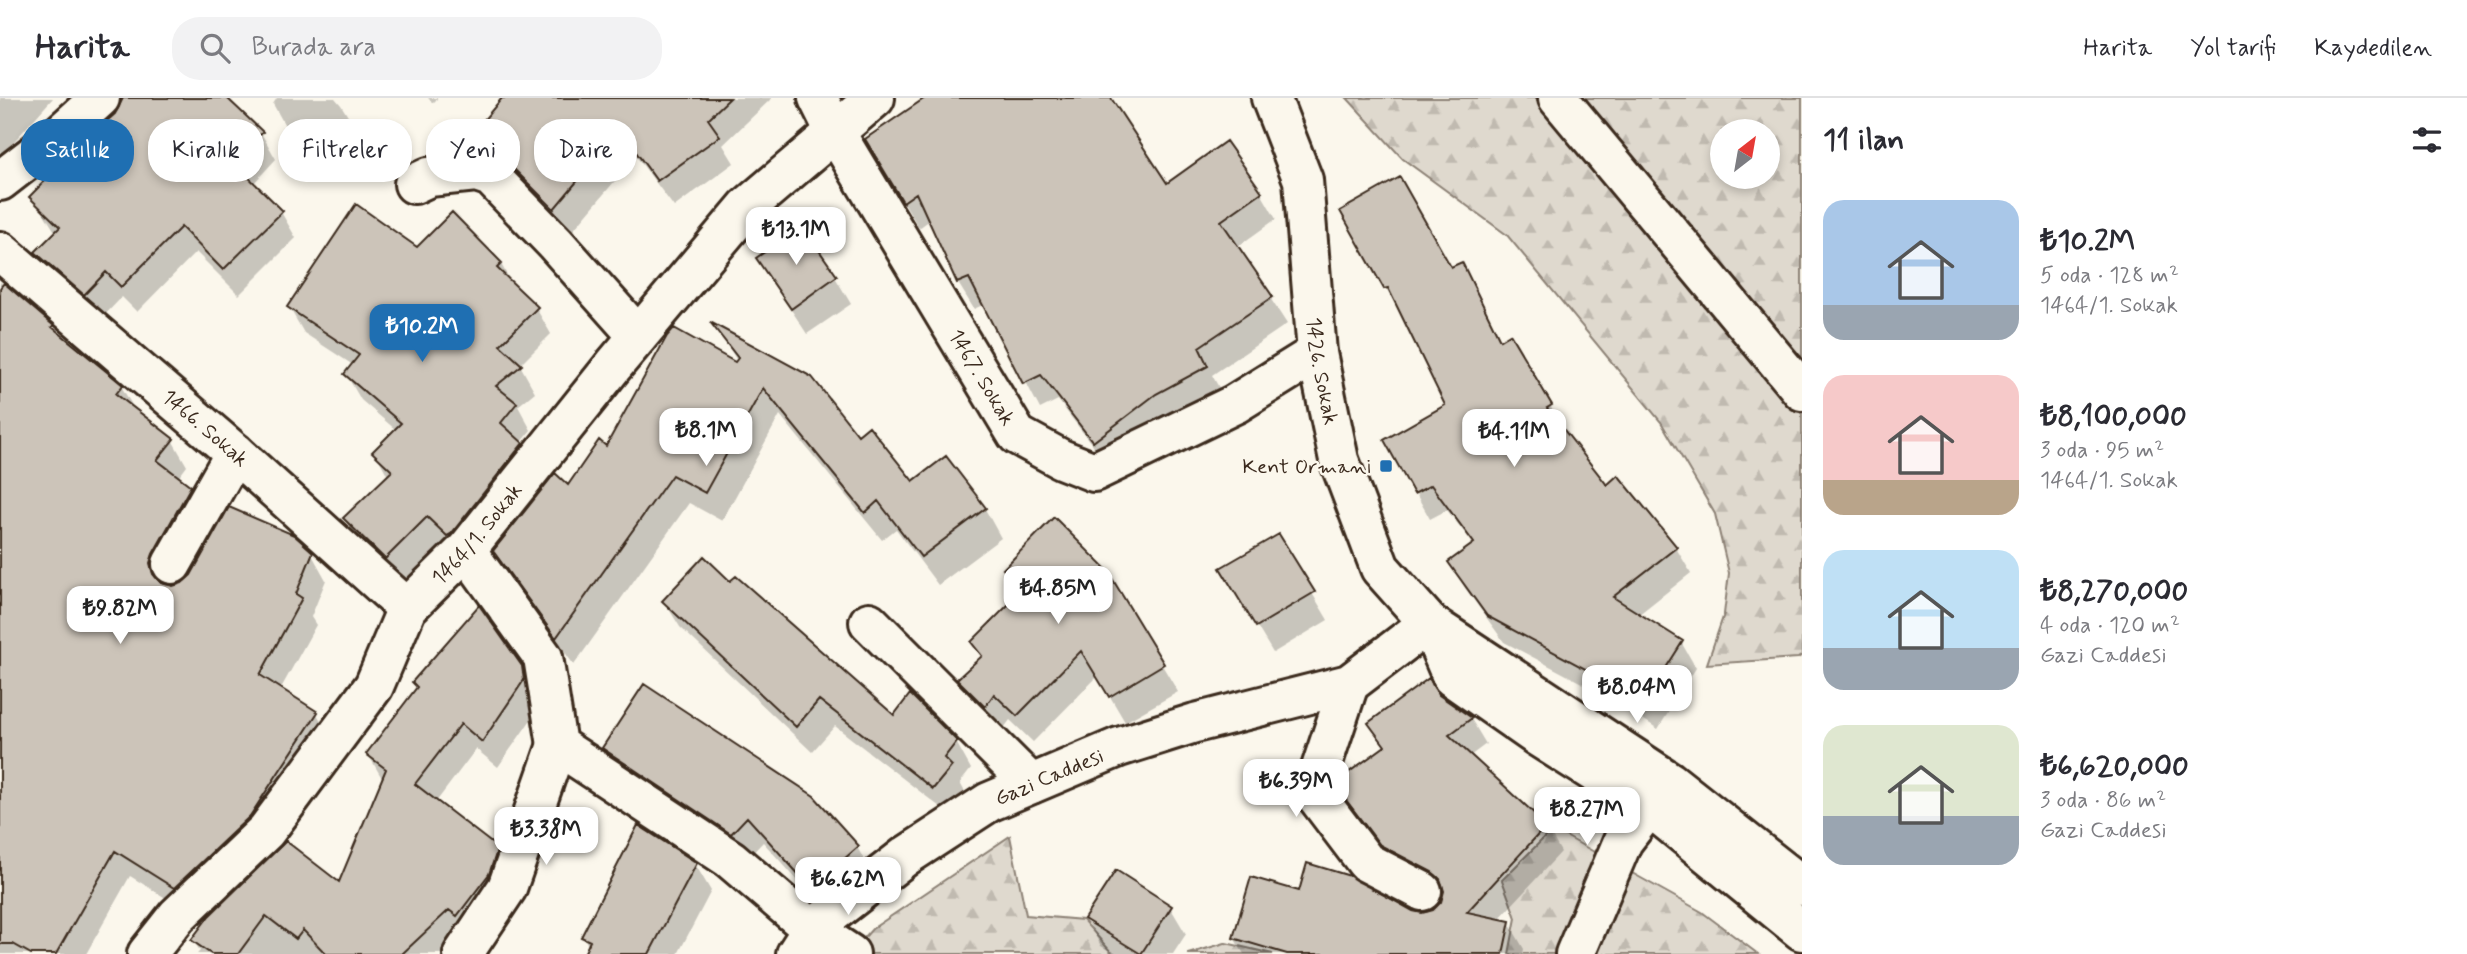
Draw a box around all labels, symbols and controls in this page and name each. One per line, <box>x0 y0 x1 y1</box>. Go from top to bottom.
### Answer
search box <box>172 17 662 80</box>
text: Harita <box>35 26 130 70</box>
icon: search <box>196 29 234 67</box>
text: Burada ara <box>252 31 376 65</box>
text: Harita <box>2083 33 2152 64</box>
text: Yol tarifi <box>2190 33 2276 64</box>
text: Kaydedilen <box>2314 33 2432 64</box>
chip: Satılık <box>21 119 134 182</box>
chip: Kiralık <box>148 119 264 182</box>
chip: Filtreler <box>278 119 412 182</box>
chip: Yeni <box>426 119 520 182</box>
chip: Daire <box>534 119 637 182</box>
north arrow <box>1710 119 1780 189</box>
map controls <box>1710 119 1780 189</box>
text: 11 ilan <box>1823 121 1904 160</box>
icon: filters <box>2408 121 2446 159</box>
pin: ₺13.1M <box>739 208 853 267</box>
text: ₺13.1M <box>762 215 830 245</box>
text: ₺10.2M <box>2040 222 2135 261</box>
icon: home <box>1879 228 1963 312</box>
text: 5 oda · 128 m² <box>2040 261 2179 291</box>
text: 1464/1. Sokak <box>2040 291 2178 321</box>
pin: ₺10.2M <box>365 304 479 364</box>
text: ₺10.2M <box>386 312 458 342</box>
street label: 1426. Sokak <box>1299 316 1344 427</box>
street label: 1467. Sokak <box>942 324 1021 431</box>
street label: 1466. Sokak <box>156 383 254 474</box>
text: ₺8,100,000 <box>2040 397 2187 436</box>
icon: home <box>1879 403 1963 487</box>
pin: ₺8.1M <box>657 408 755 468</box>
pin: ₺4.11M <box>1457 410 1571 469</box>
text: ₺8.1M <box>675 416 737 446</box>
text: ₺4.11M <box>1478 417 1550 447</box>
text: 3 oda · 95 m² <box>2040 436 2164 466</box>
place label: Kent Ormani <box>1242 453 1372 481</box>
marker: Kent Ormani <box>1378 458 1394 474</box>
text: 1464/1. Sokak <box>2040 466 2178 496</box>
street label: 1464/1. Sokak <box>426 478 529 591</box>
pin: ₺4.85M <box>1001 566 1115 626</box>
text: ₺8,270,000 <box>2040 572 2188 611</box>
text: ₺4.85M <box>1020 574 1096 604</box>
icon: home <box>1879 578 1963 662</box>
pin: ₺9.82M <box>63 587 177 646</box>
text: ₺9.82M <box>83 594 157 624</box>
text: 4 oda · 120 m² <box>2040 611 2180 641</box>
text: Gazi Caddesi <box>2040 641 2167 671</box>
pin: ₺8.04M <box>1580 666 1694 725</box>
text: ₺8.04M <box>1598 673 1676 703</box>
street label: Gazi Caddesi <box>991 742 1108 813</box>
text: ₺6,620,000 <box>2040 747 2189 786</box>
icon: home <box>1879 753 1963 837</box>
pin: ₺6.39M <box>1239 760 1353 819</box>
text: ₺6.39M <box>1259 767 1333 797</box>
text: 3 oda · 86 m² <box>2040 786 2166 816</box>
pin: ₺8.27M <box>1530 788 1644 847</box>
text: ₺8.27M <box>1550 795 1624 825</box>
pin: ₺3.38M <box>489 808 603 867</box>
text: ₺3.38M <box>510 815 582 845</box>
text: Gazi Caddesi <box>2040 816 2167 846</box>
pin: ₺6.62M <box>791 858 905 917</box>
text: ₺6.62M <box>811 865 885 895</box>

